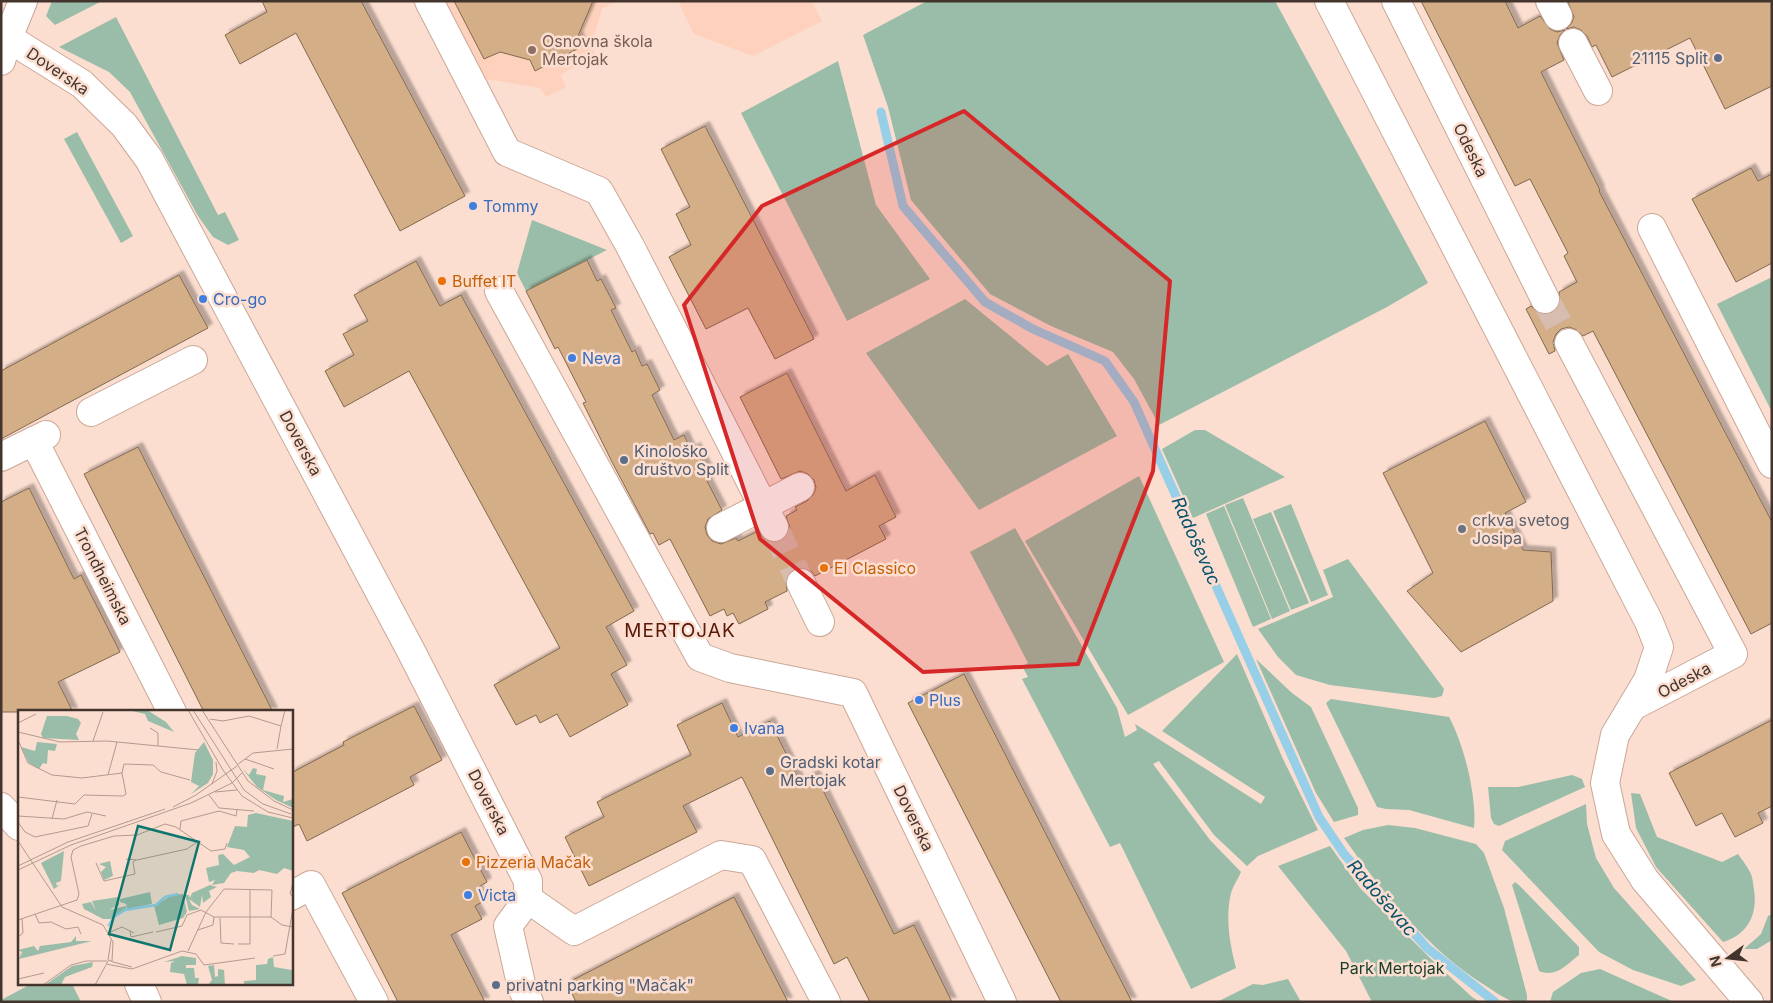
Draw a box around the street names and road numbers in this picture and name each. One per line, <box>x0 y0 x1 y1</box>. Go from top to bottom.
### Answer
street label: Doverska <box>23 43 93 99</box>
street label: Odeska <box>1449 120 1493 180</box>
street label: Doverska <box>275 407 327 479</box>
street label: Trondheimska <box>70 524 136 628</box>
street label: Odeska <box>1654 658 1714 702</box>
street label: Doverska <box>464 766 514 838</box>
street label: Doverska <box>889 782 939 854</box>

